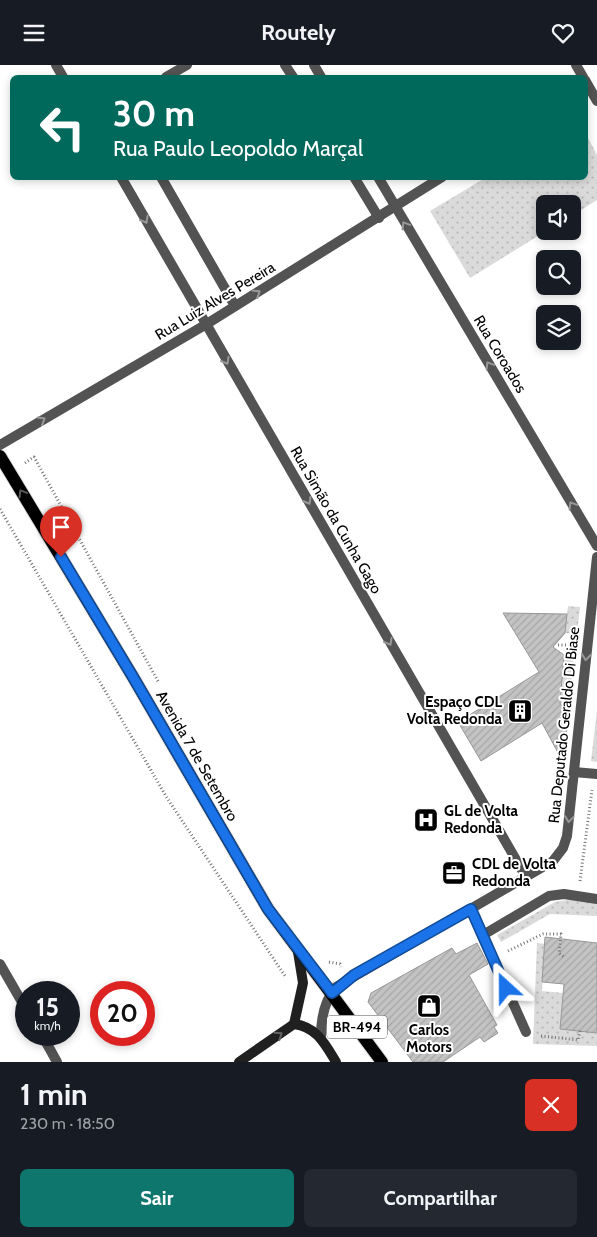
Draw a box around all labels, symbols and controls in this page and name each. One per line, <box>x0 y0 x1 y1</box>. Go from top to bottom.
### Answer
icon: menu <box>20 19 48 47</box>
text: Routely <box>261 19 336 46</box>
icon: heart <box>549 19 577 47</box>
text: 30 m <box>113 92 195 135</box>
icon: left <box>30 95 95 160</box>
text: Rua Paulo Leopoldo Marçal <box>113 135 363 162</box>
map controls <box>536 195 581 350</box>
button: sound <box>536 195 581 240</box>
one-way arrow <box>138 214 148 223</box>
one-way arrow <box>402 222 412 231</box>
button: search <box>536 250 581 295</box>
street label: Rua Luiz Alves Pereira <box>152 258 279 344</box>
one-way arrow <box>252 290 261 299</box>
button: layers <box>536 305 581 350</box>
street label: Rua Coroados <box>470 312 530 396</box>
one-way arrow <box>220 355 230 364</box>
one-way arrow <box>485 361 495 370</box>
one-way arrow <box>37 417 46 427</box>
street label: Rua Simão da Cunha Gago <box>286 443 386 597</box>
one-way arrow <box>18 489 28 498</box>
one-way arrow <box>301 496 311 505</box>
one-way arrow <box>568 501 578 510</box>
pin <box>40 506 82 557</box>
icon: arrive <box>47 513 75 541</box>
street label: Rua Deputado Geraldo Di Biase <box>545 625 583 824</box>
one-way arrow <box>383 636 393 645</box>
one-way arrow <box>581 654 592 662</box>
street label: Avenida 7 de Setembro <box>152 688 242 824</box>
place label: Espaço CDL Volta Redonda <box>407 693 503 728</box>
building icon: Espaço CDL Volta Redonda <box>507 698 533 724</box>
place label: GL de Volta Redonda <box>444 802 519 837</box>
hospital icon: GL de Volta Redonda <box>413 807 439 833</box>
one-way arrow <box>564 815 575 823</box>
place label: CDL de Volta Redonda <box>472 855 557 890</box>
office icon: CDL de Volta Redonda <box>441 860 467 886</box>
position arrow <box>479 961 531 1013</box>
speed limit sign: 20 <box>90 981 155 1046</box>
text: 15 <box>36 992 59 1022</box>
shop icon: Carlos Motors <box>416 993 442 1019</box>
road number: BR-494 <box>327 1015 387 1039</box>
text: km/h <box>34 1018 61 1033</box>
place label: Carlos Motors <box>406 1021 452 1056</box>
one-way arrow <box>273 1032 283 1041</box>
text: 1 min <box>20 1076 88 1113</box>
button: close <box>525 1079 577 1131</box>
text: 230 m · 18:50 <box>20 1114 115 1133</box>
button: Sair <box>20 1169 294 1227</box>
button: Compartilhar <box>304 1169 577 1227</box>

